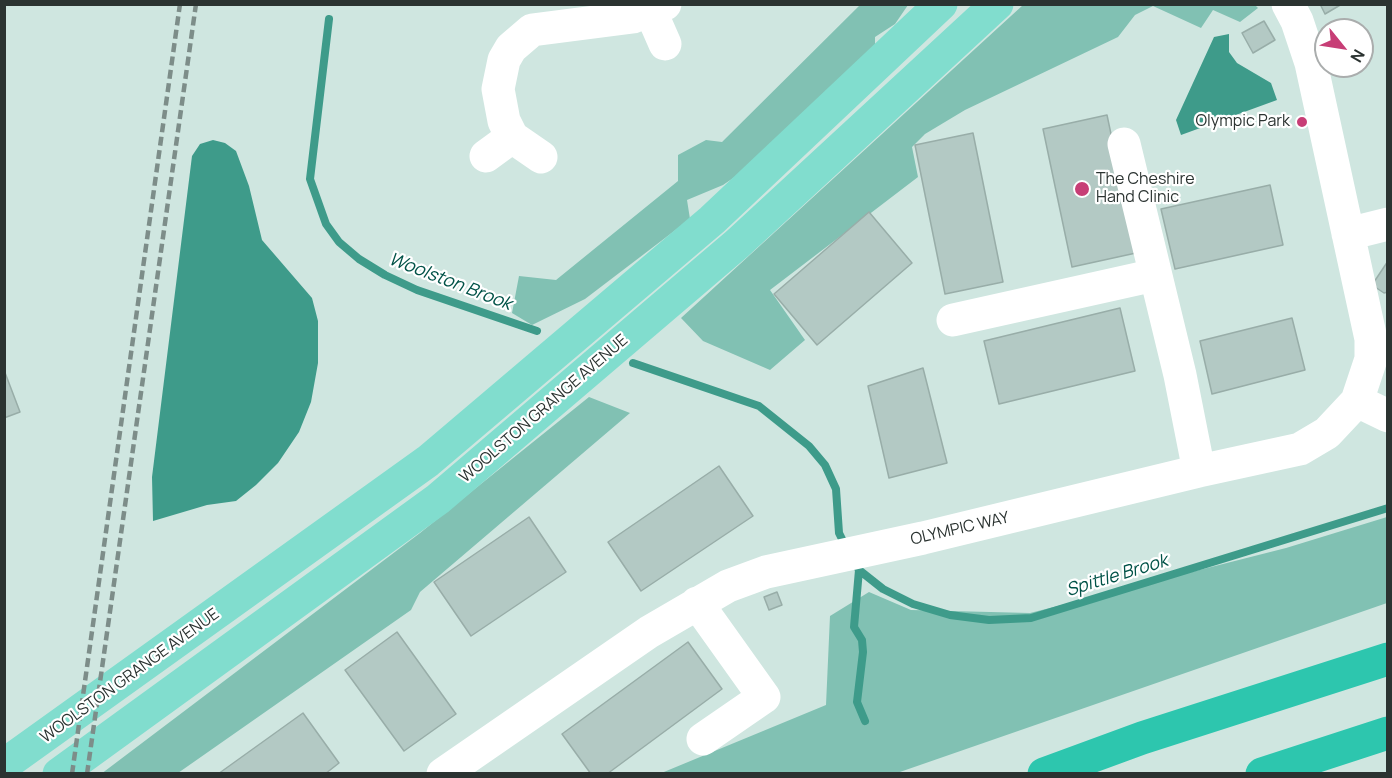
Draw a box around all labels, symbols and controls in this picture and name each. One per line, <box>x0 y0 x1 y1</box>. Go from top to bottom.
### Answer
north arrow <box>1314 18 1374 78</box>
text: N <box>1345 46 1370 66</box>
place label: Olympic Park <box>1196 112 1290 132</box>
marker: Olympic Park <box>1295 115 1309 129</box>
place label: The Cheshire Hand Clinic <box>1096 170 1195 208</box>
marker: The Cheshire Hand Clinic <box>1073 180 1091 198</box>
water label: Woolston Brook <box>385 249 515 315</box>
street label: WOOLSTON GRANGE AVENUE <box>456 331 632 487</box>
street label: OLYMPIC WAY <box>909 508 1011 550</box>
water label: Spittle Brook <box>1064 550 1170 602</box>
street label: WOOLSTON GRANGE AVENUE <box>37 605 223 747</box>

